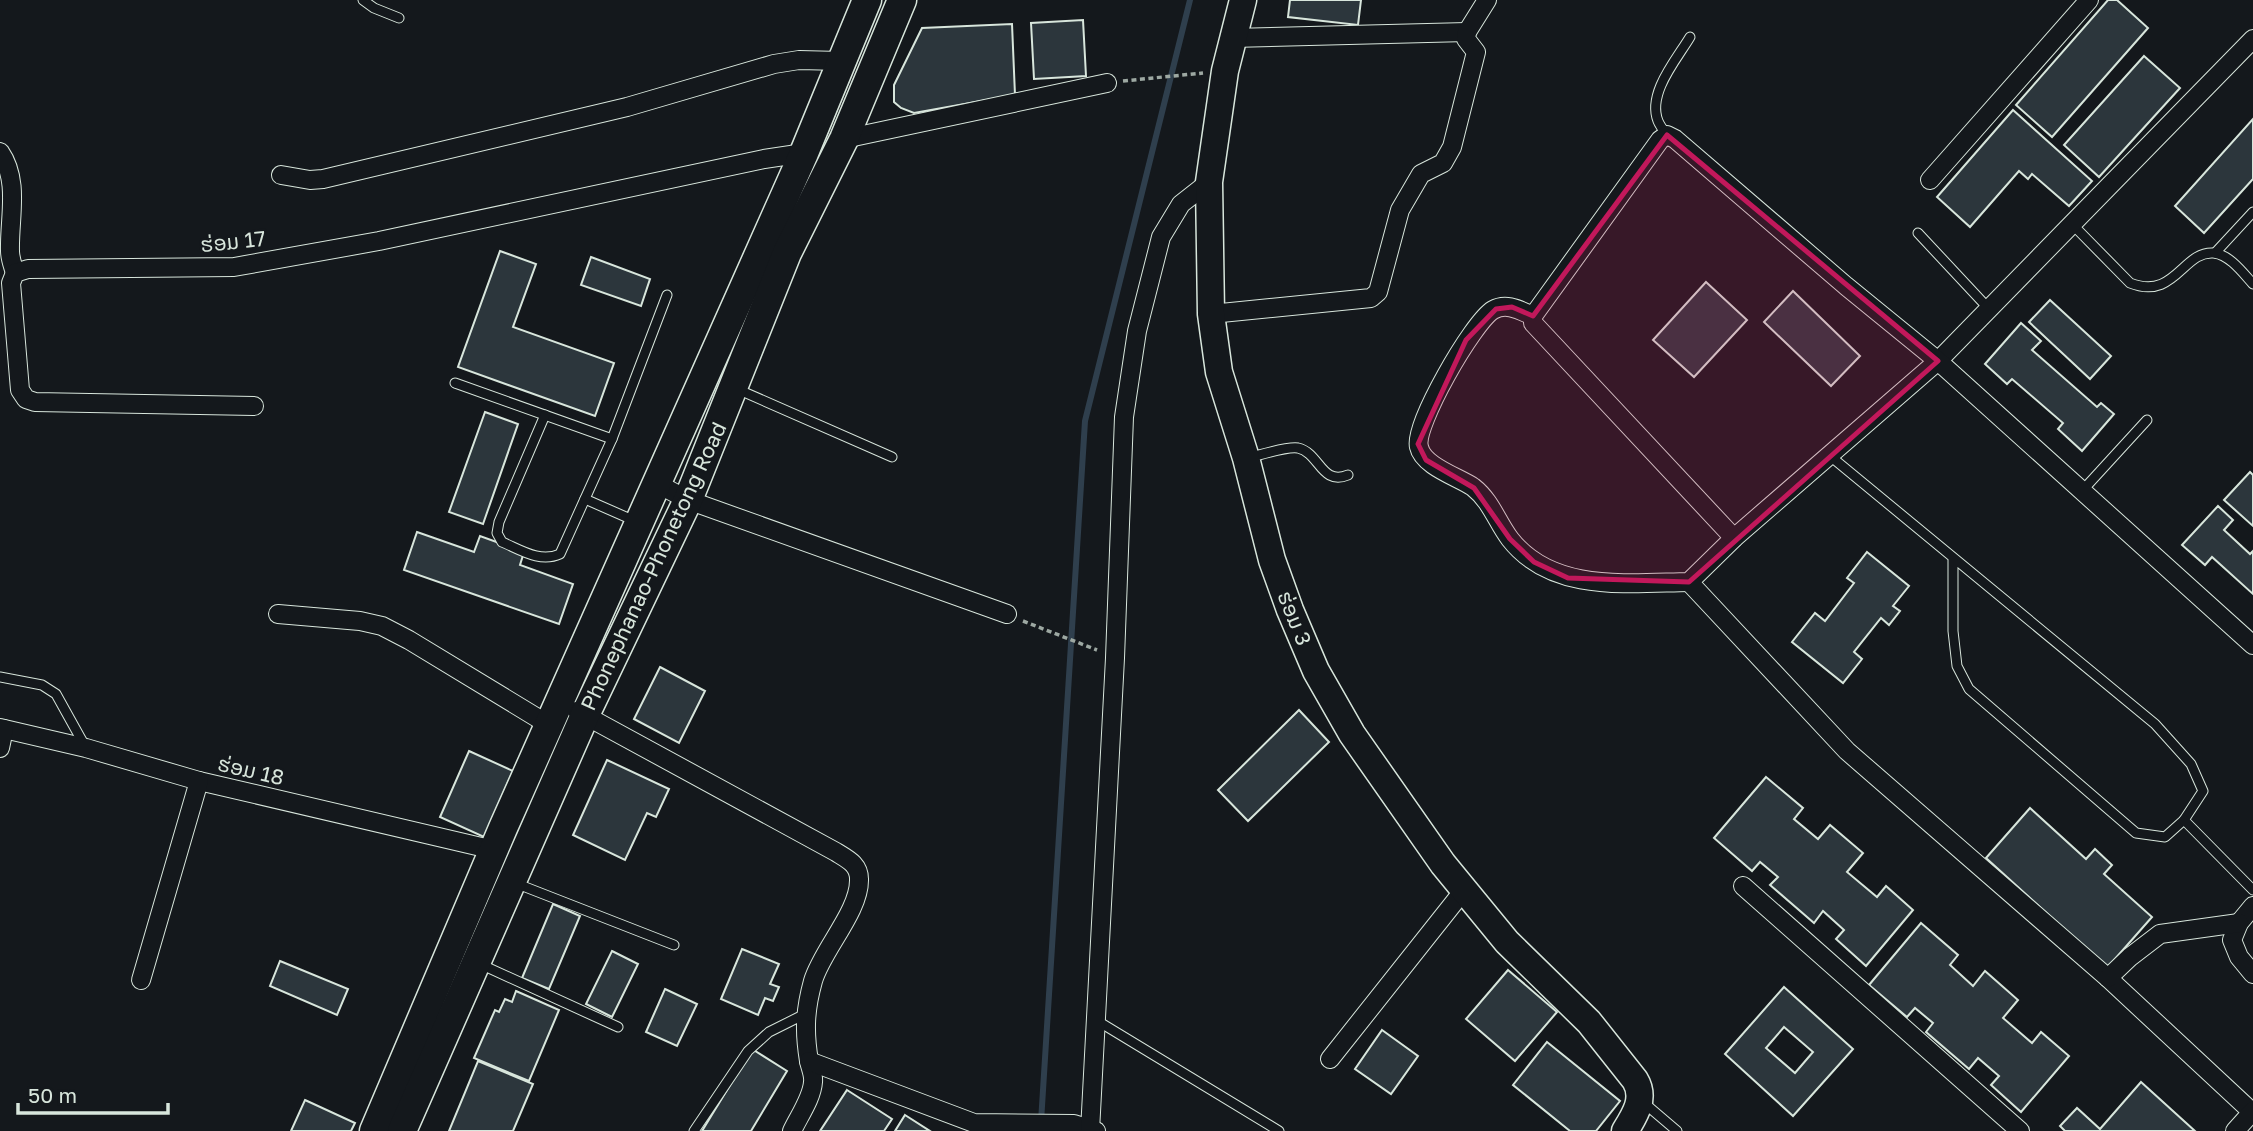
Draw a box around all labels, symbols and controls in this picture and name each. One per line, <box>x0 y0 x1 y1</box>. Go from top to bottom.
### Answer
street label: ຮ່ອມ 17 <box>199 225 267 257</box>
street label: Phonephanao-Phonetong Road <box>575 418 731 714</box>
street label: ຮ່ອມ 3 <box>1272 587 1318 649</box>
street label: ຮ່ອມ 18 <box>215 750 287 790</box>
scale bar <box>18 1072 168 1116</box>
text: 50 m <box>28 1082 77 1108</box>

